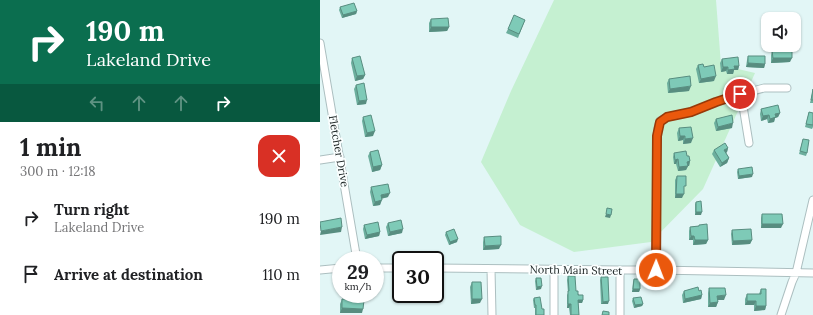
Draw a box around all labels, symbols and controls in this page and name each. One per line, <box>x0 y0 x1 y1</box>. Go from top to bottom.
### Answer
map controls <box>761 12 801 52</box>
button: sound <box>761 12 801 52</box>
text: 190 m <box>86 13 164 49</box>
icon: right <box>20 16 72 68</box>
text: Lakeland Drive <box>86 48 211 71</box>
pin <box>723 77 757 111</box>
icon: arrive <box>729 83 751 105</box>
icon: left <box>86 92 108 114</box>
icon: ahead <box>128 92 150 114</box>
icon: ahead <box>170 92 192 114</box>
icon: right <box>212 92 234 114</box>
street label: Fletcher Drive <box>326 114 352 188</box>
text: 1 min <box>20 132 81 163</box>
button: close <box>258 135 300 177</box>
text: 300 m · 12:18 <box>20 163 96 180</box>
text: Turn right <box>54 200 130 219</box>
icon: right <box>20 207 42 229</box>
text: 190 m <box>259 209 300 228</box>
text: Lakeland Drive <box>54 219 144 236</box>
position arrow <box>635 249 677 291</box>
speed limit sign: 30 <box>392 251 444 303</box>
text: 29 <box>347 259 369 284</box>
street label: North Main Street <box>529 262 623 278</box>
icon: arrive <box>20 263 42 285</box>
text: Arrive at destination <box>54 265 203 284</box>
text: 110 m <box>262 265 300 284</box>
text: km/h <box>344 280 372 293</box>

